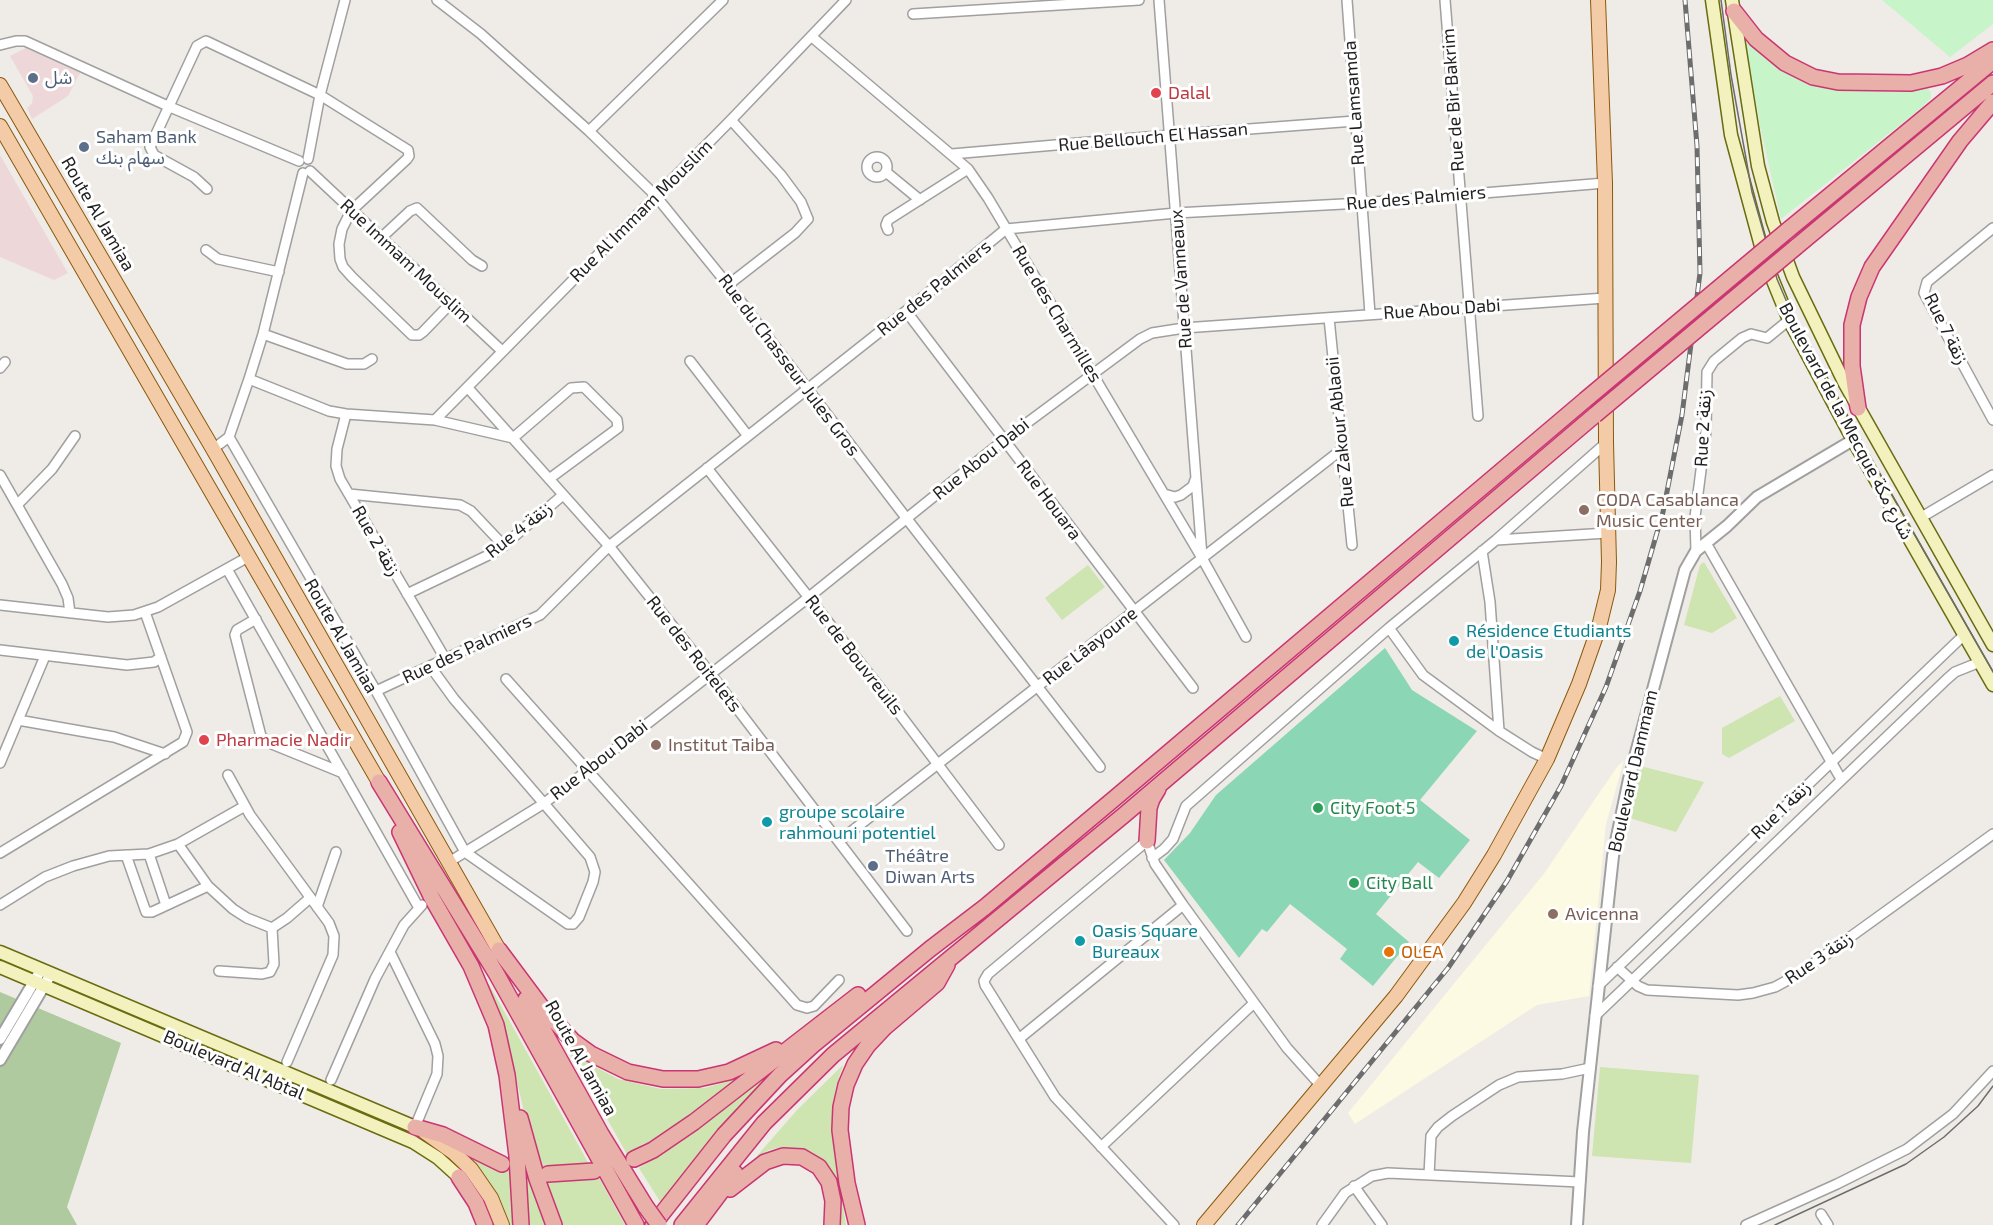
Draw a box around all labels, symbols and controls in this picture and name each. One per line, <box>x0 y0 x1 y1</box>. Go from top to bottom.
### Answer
street label: Rue de Bir Bakrim <box>1437 28 1469 172</box>
street label: Rue Lamsamda <box>1339 40 1369 166</box>
place label: شل <box>45 67 72 89</box>
marker: شل <box>26 71 40 85</box>
place label: Dalal <box>1168 82 1210 104</box>
marker: Dalal <box>1149 86 1163 100</box>
street label: Rue Bellouch El Hassan <box>1057 118 1249 156</box>
place label: Saham Bank سهام بنك <box>96 126 197 168</box>
street label: Rue Al Immam Mouslim <box>565 135 717 287</box>
marker: Saham Bank سهام بنك <box>77 140 91 154</box>
street label: Route Al Jamiaa <box>56 153 140 275</box>
street label: Rue des Palmiers <box>1345 181 1487 215</box>
street label: Rue Immam Mouslim <box>336 194 476 328</box>
street label: Rue de Vanneaux <box>1165 209 1197 349</box>
street label: Rue des Palmiers <box>873 235 995 341</box>
street label: Rue des Charmilles <box>1008 242 1106 386</box>
street label: Rue du Chasseur Jules Gros <box>714 270 864 460</box>
street label: Rue 7 زنقة <box>1919 290 1973 368</box>
street label: Rue Abou Dabi <box>1383 294 1501 324</box>
street label: Boulevard de la Mecque شارع مكة <box>1774 299 1918 543</box>
street label: Rue Zakour Ablaoii <box>1321 355 1359 509</box>
street label: Rue 2 زنقة <box>1690 389 1716 467</box>
street label: Rue Abou Dabi <box>929 414 1033 504</box>
street label: Rue Houara <box>1012 456 1086 544</box>
place label: CODA Casablanca Music Center <box>1596 489 1739 532</box>
street label: Rue 4 زنقة <box>481 497 557 563</box>
street label: Rue 2 زنقة <box>347 502 405 580</box>
marker: CODA Casablanca Music Center <box>1577 503 1591 517</box>
street label: Route Al Jamiaa <box>299 575 383 697</box>
street label: Rue de Bouvreuils <box>801 591 907 719</box>
street label: Rue des Roitelets <box>642 592 746 716</box>
street label: Rue Lâayoune <box>1038 602 1142 690</box>
street label: Rue des Palmiers <box>399 610 535 688</box>
place label: Résidence Etudiants de l'Oasis <box>1466 620 1631 662</box>
marker: Résidence Etudiants de l'Oasis <box>1447 634 1461 648</box>
street label: Boulevard Dammam <box>1604 688 1662 854</box>
street label: Rue Abou Dabi <box>546 715 652 805</box>
place label: Pharmacie Nadir <box>216 729 351 751</box>
marker: Pharmacie Nadir <box>197 733 211 747</box>
place label: Institut Taiba <box>668 734 775 756</box>
marker: Institut Taiba <box>649 738 663 752</box>
street label: Rue 1 زنقة <box>1747 776 1815 844</box>
place label: City Foot 5 <box>1330 797 1415 819</box>
place label: groupe scolaire rahmouni potentiel <box>779 801 936 844</box>
marker: City Foot 5 <box>1311 801 1325 815</box>
marker: groupe scolaire rahmouni potentiel <box>760 815 774 829</box>
place label: Théâtre Diwan Arts <box>885 845 975 888</box>
marker: Théâtre Diwan Arts <box>866 859 880 873</box>
place label: City Ball <box>1366 872 1433 894</box>
marker: City Ball <box>1347 876 1361 890</box>
place label: Avicenna <box>1565 903 1639 925</box>
marker: Avicenna <box>1546 907 1560 921</box>
place label: Oasis Square Bureaux <box>1092 920 1198 962</box>
street label: Rue 3 زنقة <box>1781 927 1857 989</box>
marker: Oasis Square Bureaux <box>1073 934 1087 948</box>
place label: OLEA <box>1401 941 1444 963</box>
marker: OLEA <box>1382 945 1396 959</box>
street label: Route Al Jamiaa <box>540 997 622 1119</box>
street label: Boulevard Al Abtal <box>160 1025 308 1105</box>

